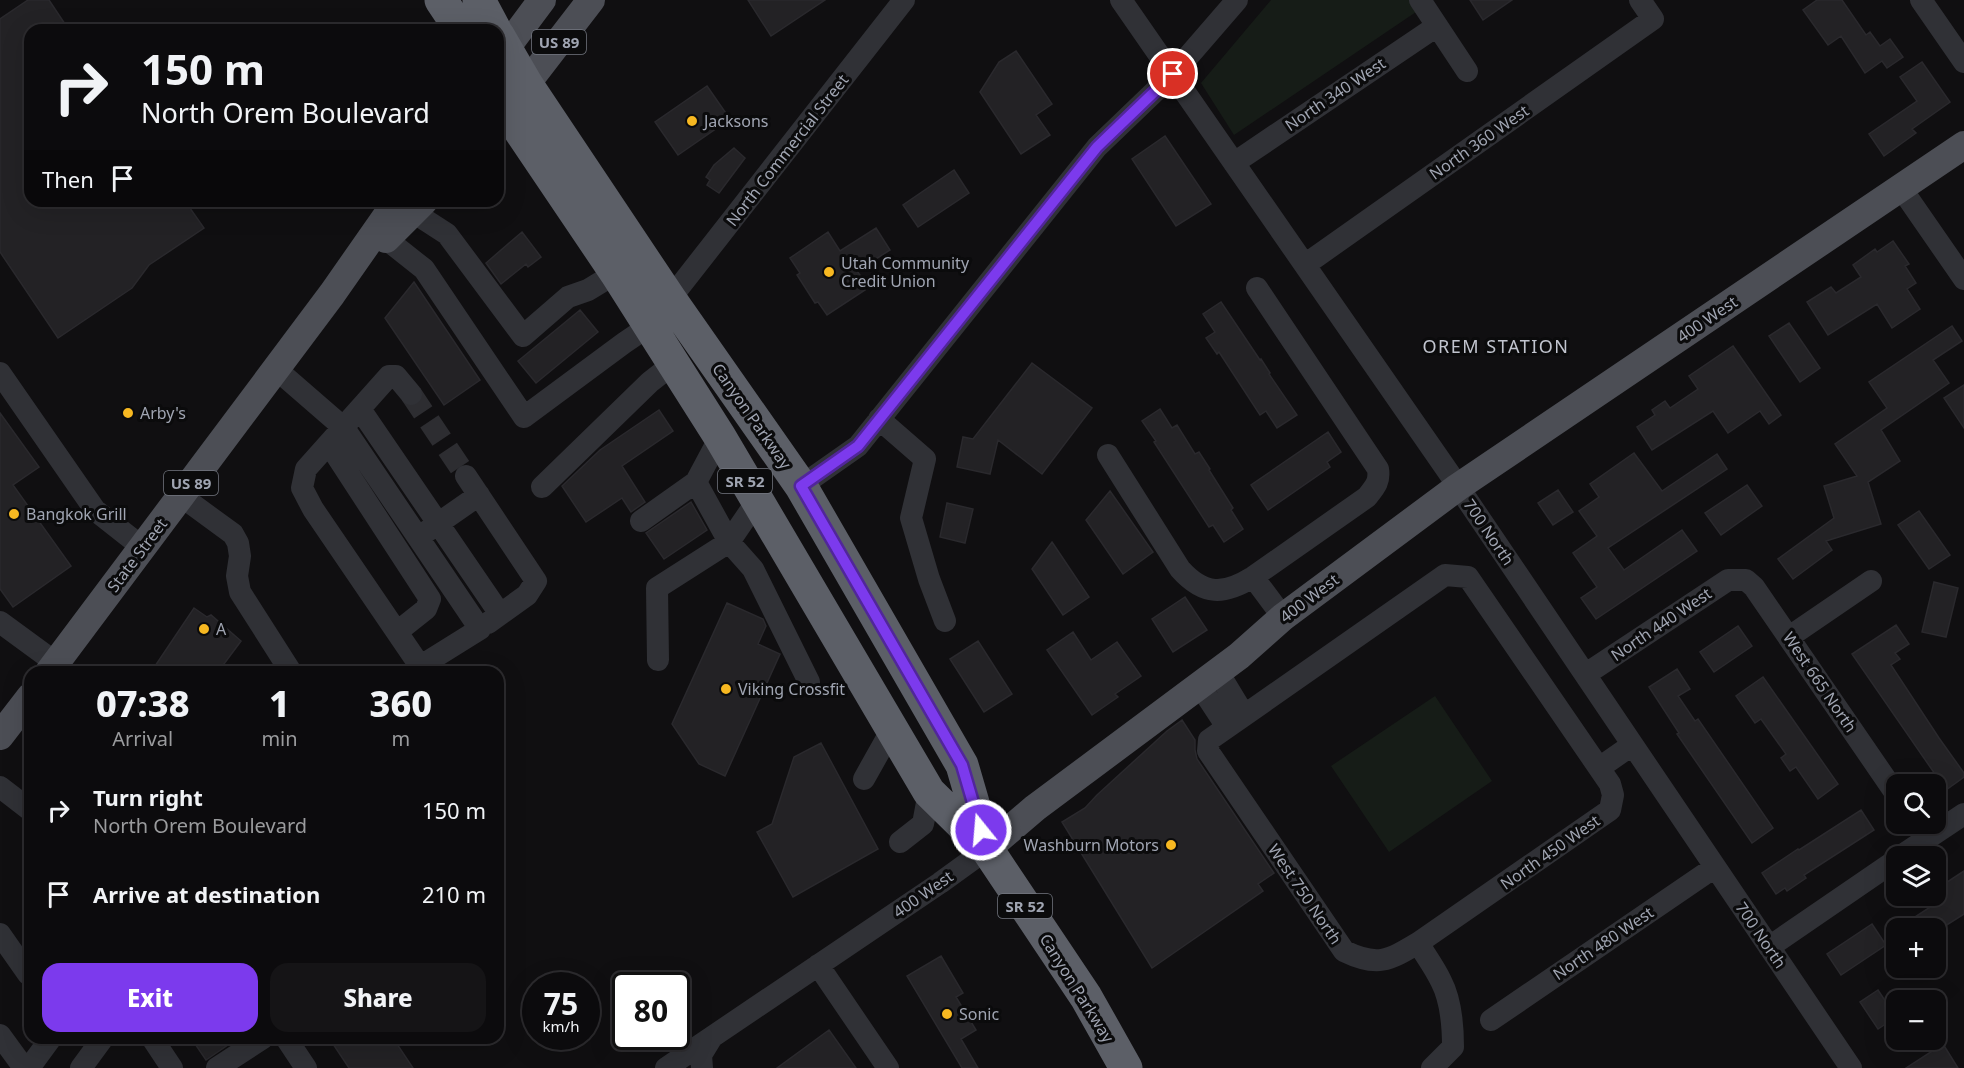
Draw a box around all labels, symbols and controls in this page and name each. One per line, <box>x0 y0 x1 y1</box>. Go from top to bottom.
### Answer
road number: US 89 <box>532 30 586 54</box>
text: 150 m <box>141 40 265 97</box>
icon: right <box>42 48 120 126</box>
pin <box>1147 48 1198 99</box>
street label: North 340 West <box>1280 52 1390 136</box>
icon: arrive <box>1156 57 1189 90</box>
street label: North Commercial Street <box>721 69 853 230</box>
text: North Orem Boulevard <box>141 94 430 131</box>
street label: North 360 West <box>1425 99 1533 185</box>
place label: Jacksons <box>702 110 768 132</box>
marker: Jacksons <box>685 114 699 128</box>
icon: arrive <box>106 162 139 195</box>
text: Then <box>42 164 94 194</box>
place label: Utah Community Credit Union <box>841 252 970 292</box>
marker: Utah Community Credit Union <box>822 265 836 279</box>
street label: 400 West <box>1672 291 1742 347</box>
district label: OREM STATION <box>1423 334 1570 358</box>
street label: Canyon Parkway <box>707 359 797 474</box>
place label: Arby's <box>140 402 186 424</box>
marker: Arby's <box>121 406 135 420</box>
road number: SR 52 <box>718 469 772 493</box>
road number: US 89 <box>164 471 218 495</box>
street label: 700 North <box>1459 494 1519 570</box>
place label: Bangkok Grill <box>26 503 127 525</box>
marker: Bangkok Grill <box>7 507 21 521</box>
street label: State Street <box>102 513 172 596</box>
street label: 400 West <box>1275 568 1343 627</box>
street label: North 440 West <box>1606 582 1716 666</box>
place label: A <box>216 618 227 640</box>
marker: A <box>197 622 211 636</box>
street label: West 665 North <box>1778 627 1862 737</box>
place label: Viking Crossfit <box>738 678 845 700</box>
text: 07:38 <box>96 679 189 728</box>
text: 1 <box>269 679 290 728</box>
text: 360 <box>370 679 432 728</box>
marker: Viking Crossfit <box>719 682 733 696</box>
text: Arrival <box>112 725 173 752</box>
text: min <box>261 725 298 752</box>
text: m <box>391 725 410 752</box>
map controls <box>1886 774 1946 1050</box>
button: search <box>1886 774 1946 834</box>
text: Turn right <box>93 782 203 812</box>
icon: right <box>42 794 75 827</box>
text: 150 m <box>422 795 486 825</box>
position arrow <box>949 798 1013 862</box>
street label: North 450 West <box>1496 809 1604 895</box>
text: North Orem Boulevard <box>93 812 307 839</box>
place label: Washburn Motors <box>1024 834 1159 856</box>
marker: Washburn Motors <box>1164 838 1178 852</box>
street label: West 750 North <box>1263 839 1347 949</box>
button: layers <box>1886 846 1946 906</box>
street label: 400 West <box>889 865 958 923</box>
icon: arrive <box>42 878 75 911</box>
text: Arrive at destination <box>93 879 320 909</box>
text: 210 m <box>422 879 486 909</box>
road number: SR 52 <box>998 894 1052 918</box>
street label: 700 North <box>1731 897 1791 973</box>
street label: North 480 West <box>1548 901 1658 985</box>
button: + <box>1886 918 1946 978</box>
street label: Canyon Parkway <box>1035 929 1120 1047</box>
button: Exit <box>42 963 258 1032</box>
button: Share <box>270 963 486 1032</box>
speed limit sign: 80 <box>612 972 690 1050</box>
text: 75 <box>544 983 578 1024</box>
button: − <box>1886 990 1946 1050</box>
place label: Sonic <box>959 1003 999 1025</box>
marker: Sonic <box>940 1007 954 1021</box>
text: km/h <box>543 1016 579 1036</box>

